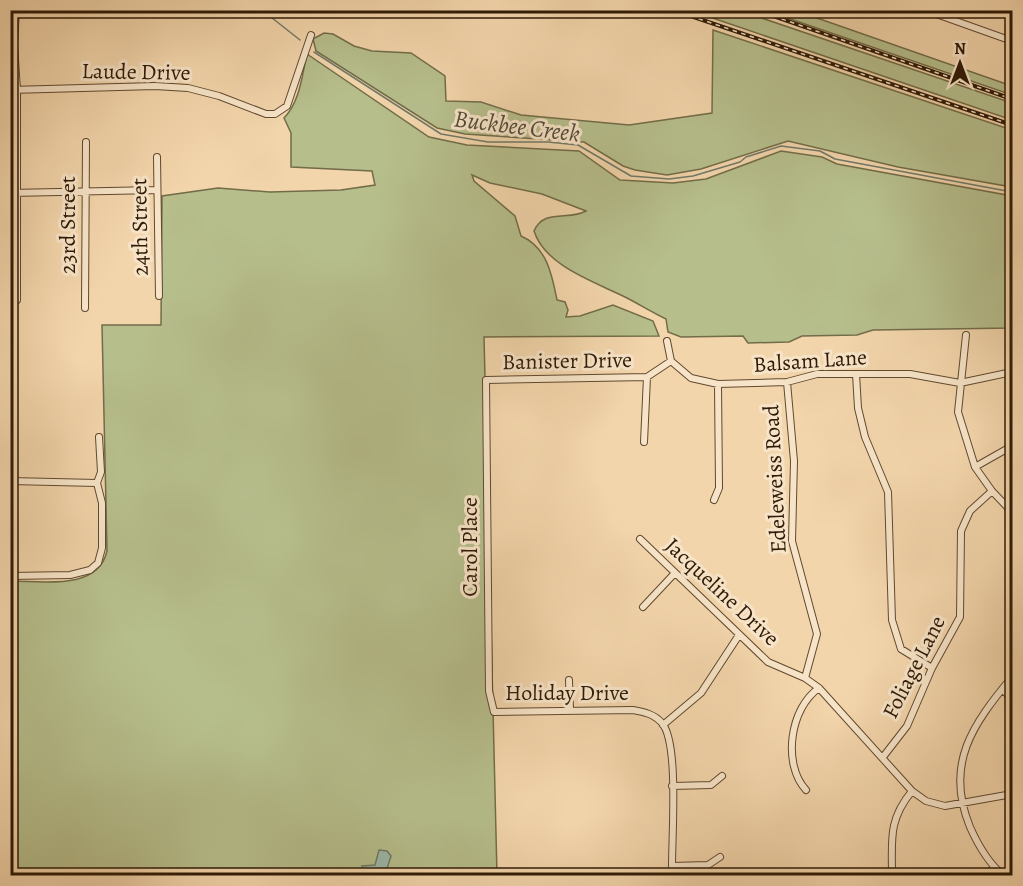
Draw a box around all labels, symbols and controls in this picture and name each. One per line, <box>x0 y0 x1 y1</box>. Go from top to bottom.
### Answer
north arrow <box>930 33 990 93</box>
text: N <box>954 38 966 60</box>
street label: Laude Drive <box>81 56 191 88</box>
water label: Buckbee Creek <box>452 102 582 150</box>
street label: 23rd Street <box>53 176 83 274</box>
street label: 24th Street <box>124 178 156 276</box>
street label: Balsam Lane <box>752 342 868 380</box>
street label: Banister Drive <box>502 345 632 377</box>
street label: Edeleweiss Road <box>756 404 794 554</box>
street label: Carol Place <box>455 497 485 597</box>
street label: Jacqueline Drive <box>658 531 786 653</box>
street label: Foliage Lane <box>875 610 953 724</box>
street label: Holiday Drive <box>505 678 629 708</box>

